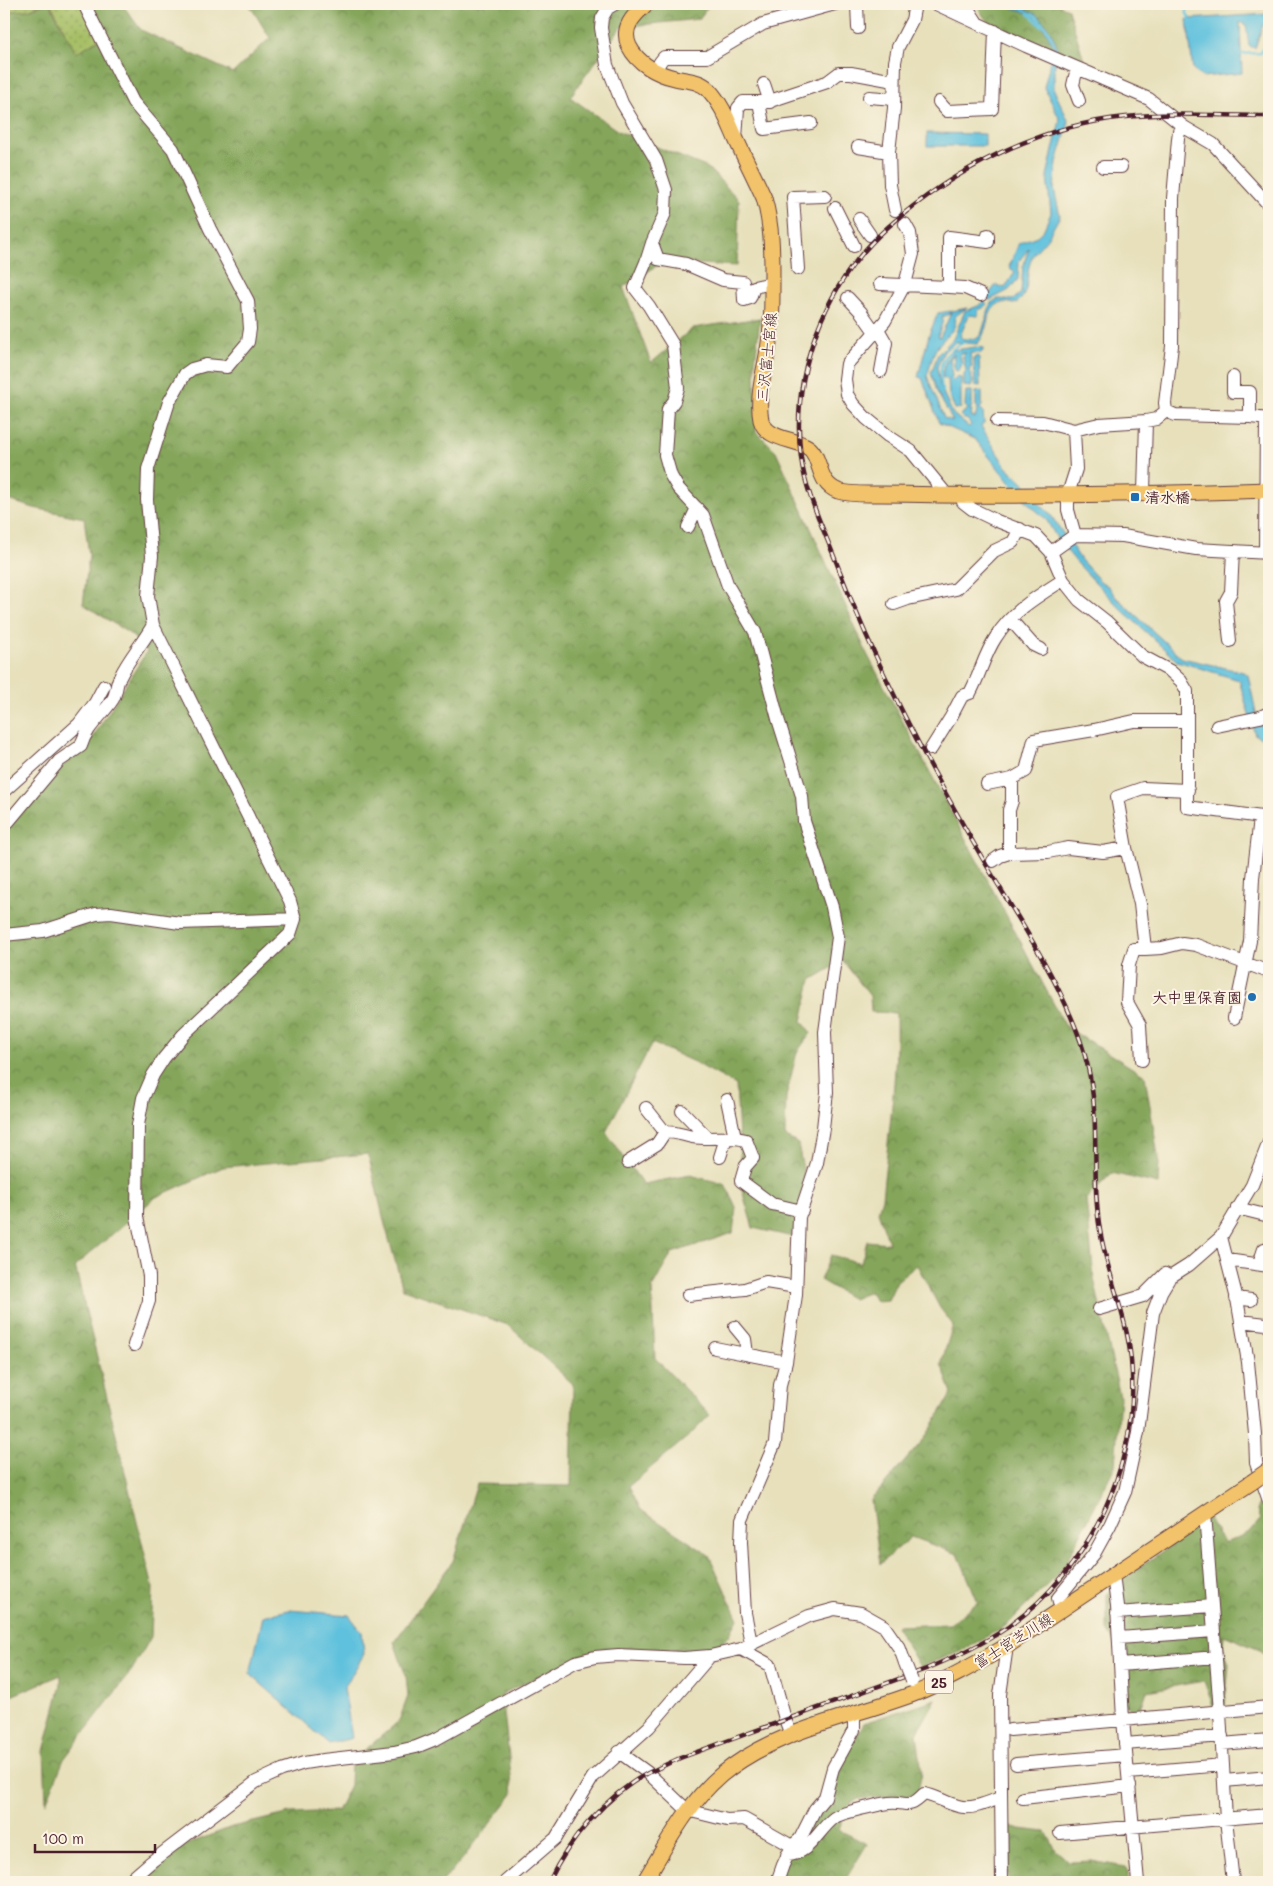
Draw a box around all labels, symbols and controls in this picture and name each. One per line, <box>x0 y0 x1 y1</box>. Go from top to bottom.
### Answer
street label: 三沢富士宮線 <box>751 311 781 403</box>
place label: 清水橋 <box>1145 487 1190 507</box>
marker: 清水橋 <box>1129 491 1141 503</box>
place label: 大中里保育園 <box>1152 987 1242 1007</box>
marker: 大中里保育園 <box>1246 991 1258 1003</box>
street label: 富士宮芝川線 <box>970 1608 1056 1672</box>
road number: 25 <box>925 1670 953 1694</box>
scale bar <box>35 1821 155 1853</box>
text: 100 m <box>42 1828 84 1848</box>

